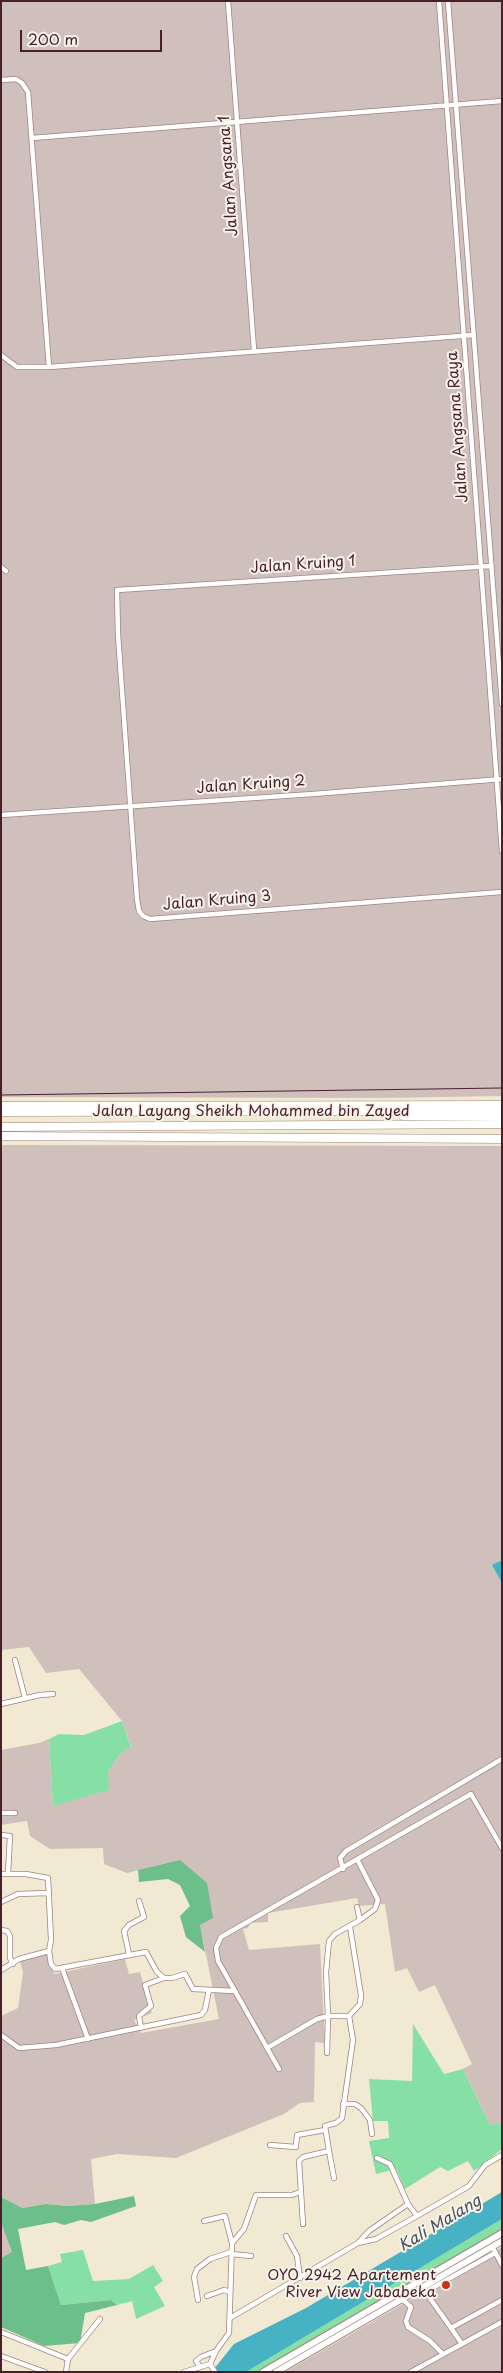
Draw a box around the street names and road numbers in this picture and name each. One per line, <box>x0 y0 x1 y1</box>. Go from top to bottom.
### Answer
street label: Jalan Angsana 1 <box>216 115 242 237</box>
street label: Jalan Angsana Raya <box>444 351 472 503</box>
street label: Jalan Kruing 1 <box>250 552 356 578</box>
street label: Jalan Kruing 2 <box>196 772 306 798</box>
street label: Jalan Kruing 3 <box>162 887 272 915</box>
street label: Jalan Layang Sheikh Mohammed bin Zayed <box>92 1103 410 1121</box>

